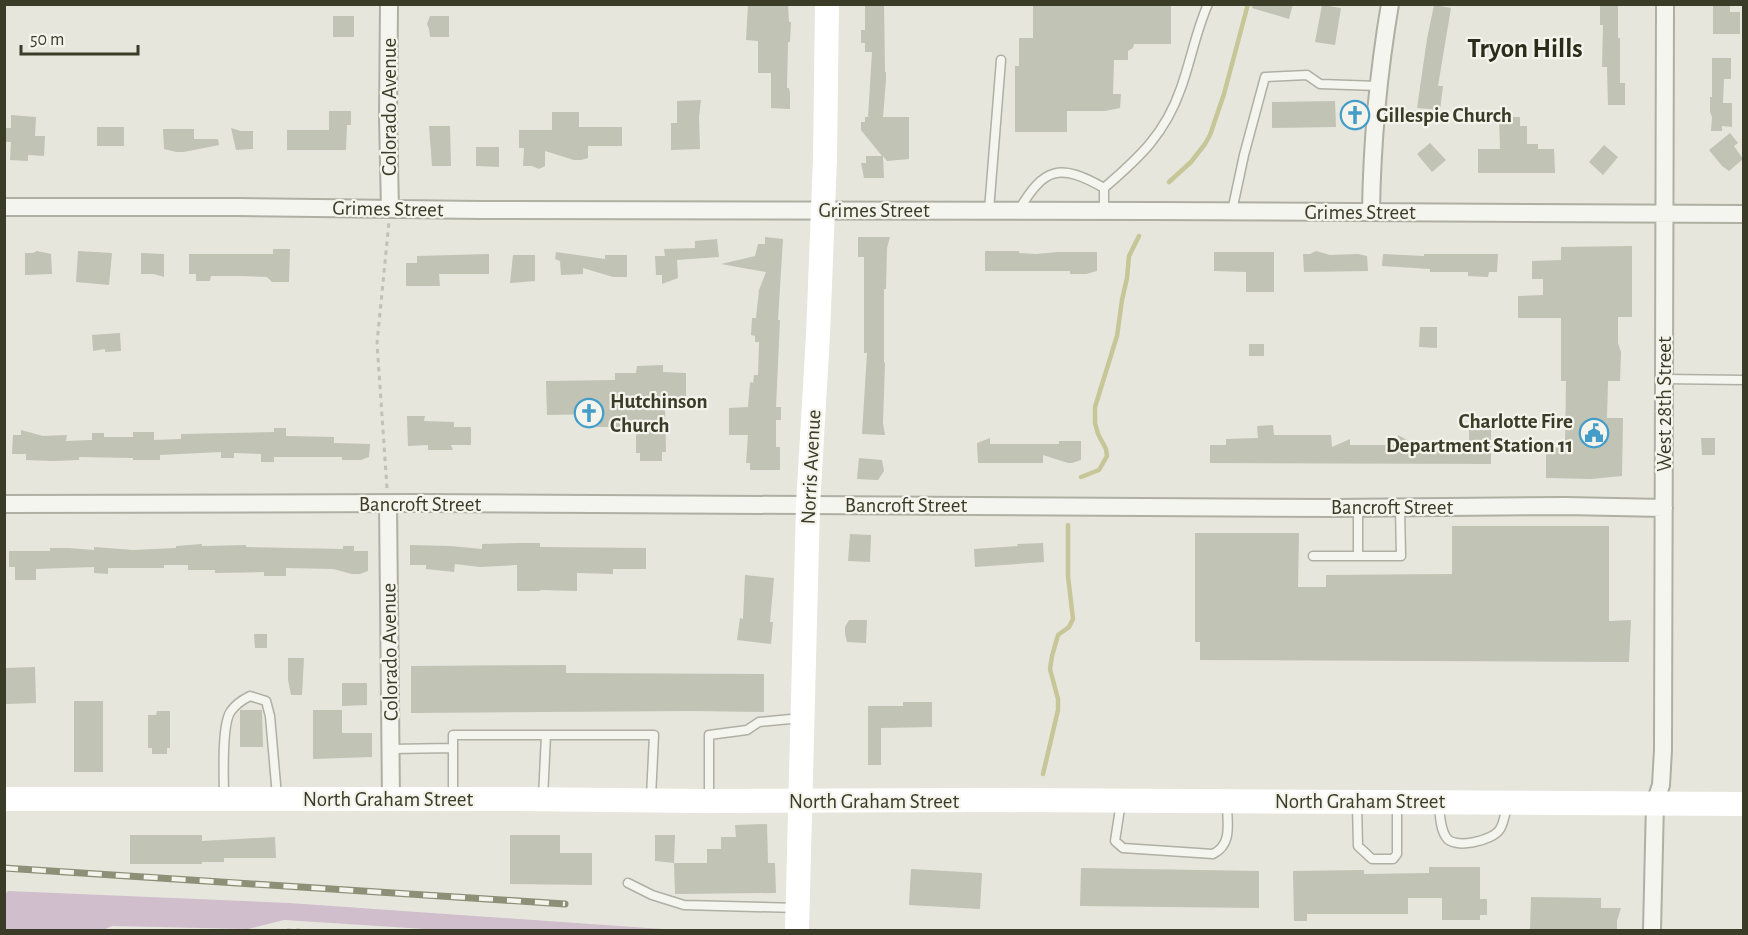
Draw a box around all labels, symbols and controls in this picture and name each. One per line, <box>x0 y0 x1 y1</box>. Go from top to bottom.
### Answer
scale bar <box>21 18 138 56</box>
text: 50 m <box>30 31 64 49</box>
district label: Tryon Hills <box>1467 35 1583 63</box>
street label: Colorado Avenue <box>379 38 400 176</box>
church icon: Gillespie Church <box>1339 99 1371 131</box>
place label: Gillespie Church <box>1376 105 1512 126</box>
street label: Grimes Street <box>332 198 444 220</box>
street label: Grimes Street <box>818 200 930 221</box>
street label: Grimes Street <box>1304 202 1416 223</box>
street label: West 28th Street <box>1654 336 1675 472</box>
place label: Hutchinson Church <box>610 391 708 436</box>
church icon: Hutchinson Church <box>573 397 605 429</box>
street label: Norris Avenue <box>798 409 824 525</box>
place label: Charlotte Fire Department Station 11 <box>1386 411 1573 456</box>
public building icon: Charlotte Fire Department Station 11 <box>1578 417 1610 449</box>
street label: Bancroft Street <box>359 494 481 515</box>
street label: Bancroft Street <box>845 495 967 516</box>
street label: Bancroft Street <box>1331 497 1453 518</box>
street label: Colorado Avenue <box>378 583 402 721</box>
street label: North Graham Street <box>303 789 474 810</box>
street label: North Graham Street <box>789 791 960 812</box>
street label: North Graham Street <box>1275 791 1446 812</box>

